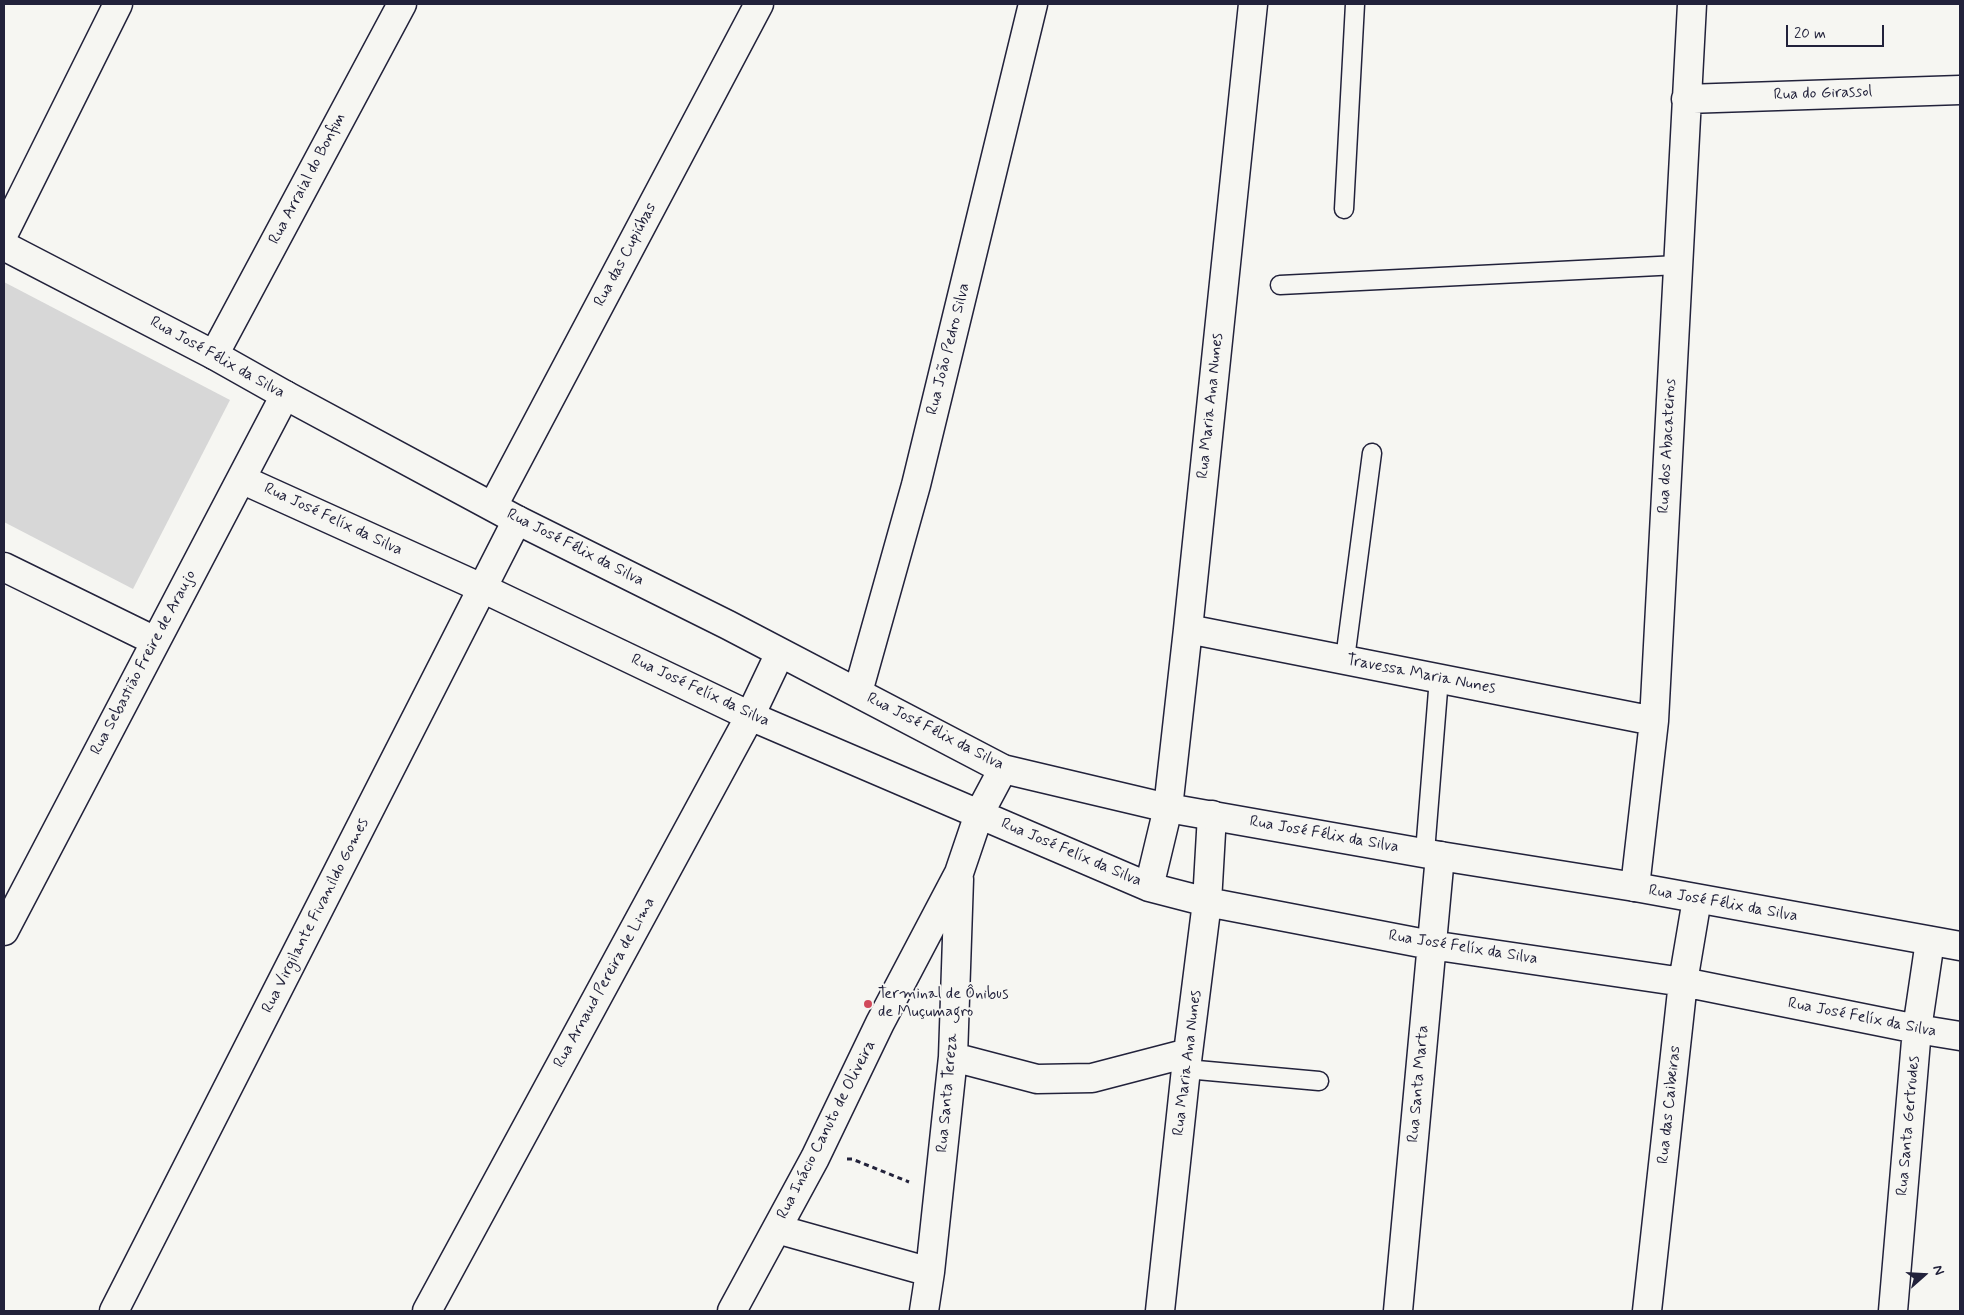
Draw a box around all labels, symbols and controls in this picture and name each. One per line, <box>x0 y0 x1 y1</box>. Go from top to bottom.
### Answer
scale bar <box>1789 15 1886 47</box>
text: 20 m <box>1794 24 1826 44</box>
street label: Rua do Girassol <box>1773 83 1873 105</box>
street label: Rua Arraial do Bonfim <box>265 110 351 248</box>
street label: Rua das Cupiúbas <box>591 200 661 310</box>
street label: Rua João Pedro Silva <box>923 281 975 417</box>
street label: Rua José Félix da Silva <box>146 313 288 403</box>
street label: Rua Maria Ana Nunes <box>1194 332 1228 480</box>
street label: Rua dos Abacateiros <box>1655 378 1681 514</box>
street label: Rua José Felíx da Silva <box>261 479 405 561</box>
street label: Rua José Félix da Silva <box>503 505 647 591</box>
street label: Rua Sebastião Freire de Araujo <box>87 567 201 759</box>
street label: Rua José Felíx da Silva <box>628 650 772 732</box>
street label: Travessa Maria Nunes <box>1345 651 1497 699</box>
street label: Rua José Félix da Silva <box>863 689 1007 775</box>
street label: Rua José Félix da Silva <box>1248 812 1400 858</box>
street label: Rua Virgilante Fivanildo Gomes <box>258 815 374 1017</box>
street label: Rua José Felíx da Silva <box>998 815 1144 891</box>
street label: Rua José Félix da Silva <box>1647 881 1799 927</box>
street label: Rua Arnaud Pereira de Lima <box>550 894 660 1072</box>
street label: Rua José Felíx da Silva <box>1387 927 1539 969</box>
place label: Terminal de Ônibus de Muçumagro <box>878 985 1008 1023</box>
street label: Rua Maria Ana Nunes <box>1170 989 1206 1137</box>
street label: Rua José Felíx da Silva <box>1786 994 1938 1042</box>
marker: Terminal de Ônibus de Muçumagro <box>862 998 874 1010</box>
street label: Rua Santa Marta <box>1404 1024 1434 1144</box>
street label: Rua Santa Tereza <box>933 1032 963 1154</box>
street label: Rua Inácio Canuto de Oliveira <box>773 1037 881 1223</box>
street label: Rua das Caibeiras <box>1654 1045 1686 1165</box>
street label: Rua Santa Gertrudes <box>1893 1055 1925 1197</box>
north arrow <box>1899 1250 1949 1300</box>
text: N <box>1928 1263 1948 1277</box>

